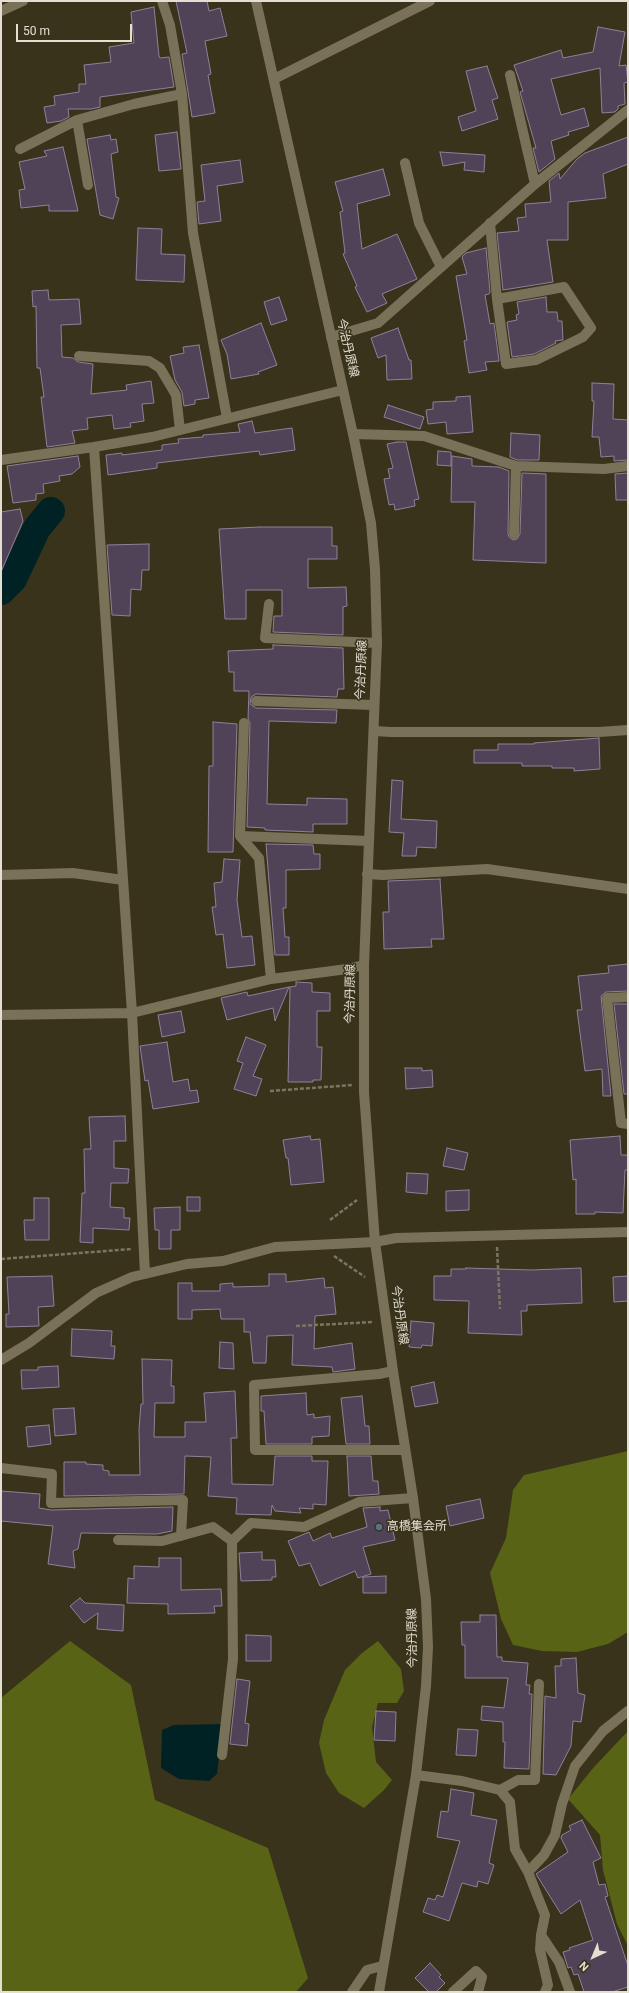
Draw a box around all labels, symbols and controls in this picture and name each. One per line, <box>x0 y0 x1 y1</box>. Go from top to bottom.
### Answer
scale bar <box>18 16 134 42</box>
text: 50 m <box>23 24 50 38</box>
street label: 今治丹原線 <box>333 317 361 379</box>
street label: 今治丹原線 <box>354 640 370 700</box>
street label: 今治丹原線 <box>343 964 359 1024</box>
street label: 今治丹原線 <box>388 1284 410 1346</box>
place label: 高橋集会所 <box>387 1520 447 1534</box>
marker: 高橋集会所 <box>374 1522 384 1532</box>
street label: 今治丹原線 <box>405 1608 421 1668</box>
north arrow <box>573 1937 613 1977</box>
text: N <box>577 1959 592 1973</box>

